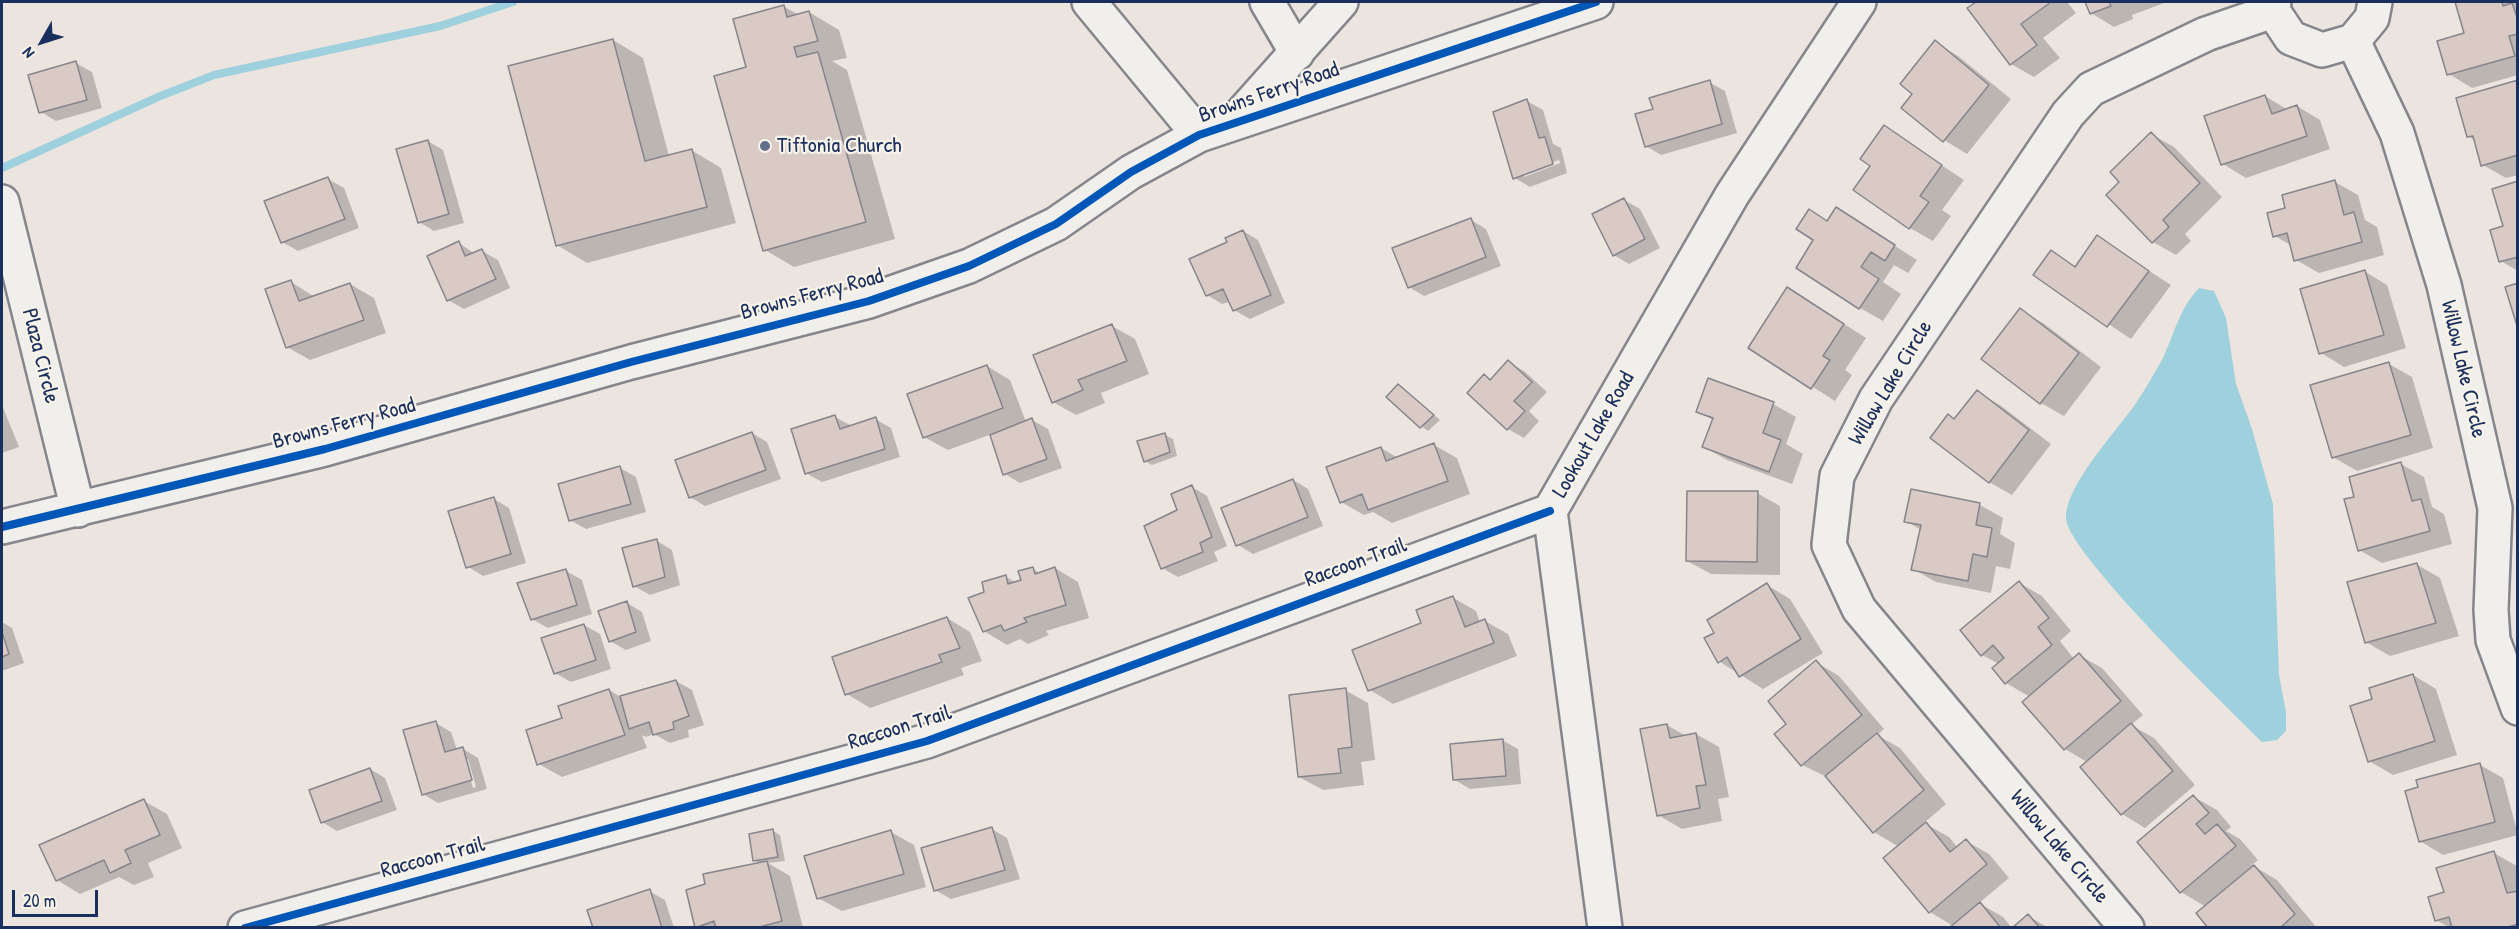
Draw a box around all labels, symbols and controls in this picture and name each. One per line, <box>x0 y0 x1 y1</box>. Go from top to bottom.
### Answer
north arrow <box>12 12 72 72</box>
text: N <box>17 43 39 64</box>
street label: Browns Ferry Road <box>1195 57 1343 129</box>
place label: Tiftonia Church <box>777 133 901 159</box>
marker: Tiftonia Church <box>758 139 772 153</box>
street label: Browns Ferry Road <box>738 263 886 327</box>
street label: Willow Lake Circle <box>2434 298 2492 440</box>
street label: Plaza Circle <box>15 306 65 406</box>
street label: Willow Lake Circle <box>1844 316 1938 450</box>
street label: Lookout Lake Road <box>1547 367 1641 503</box>
street label: Browns Ferry Road <box>270 392 418 456</box>
street label: Raccoon Trail <box>1301 532 1411 594</box>
street label: Raccoon Trail <box>845 700 955 756</box>
street label: Willow Lake Circle <box>2004 785 2114 909</box>
street label: Raccoon Trail <box>378 831 488 885</box>
scale bar <box>15 878 100 916</box>
text: 20 m <box>23 888 56 913</box>

